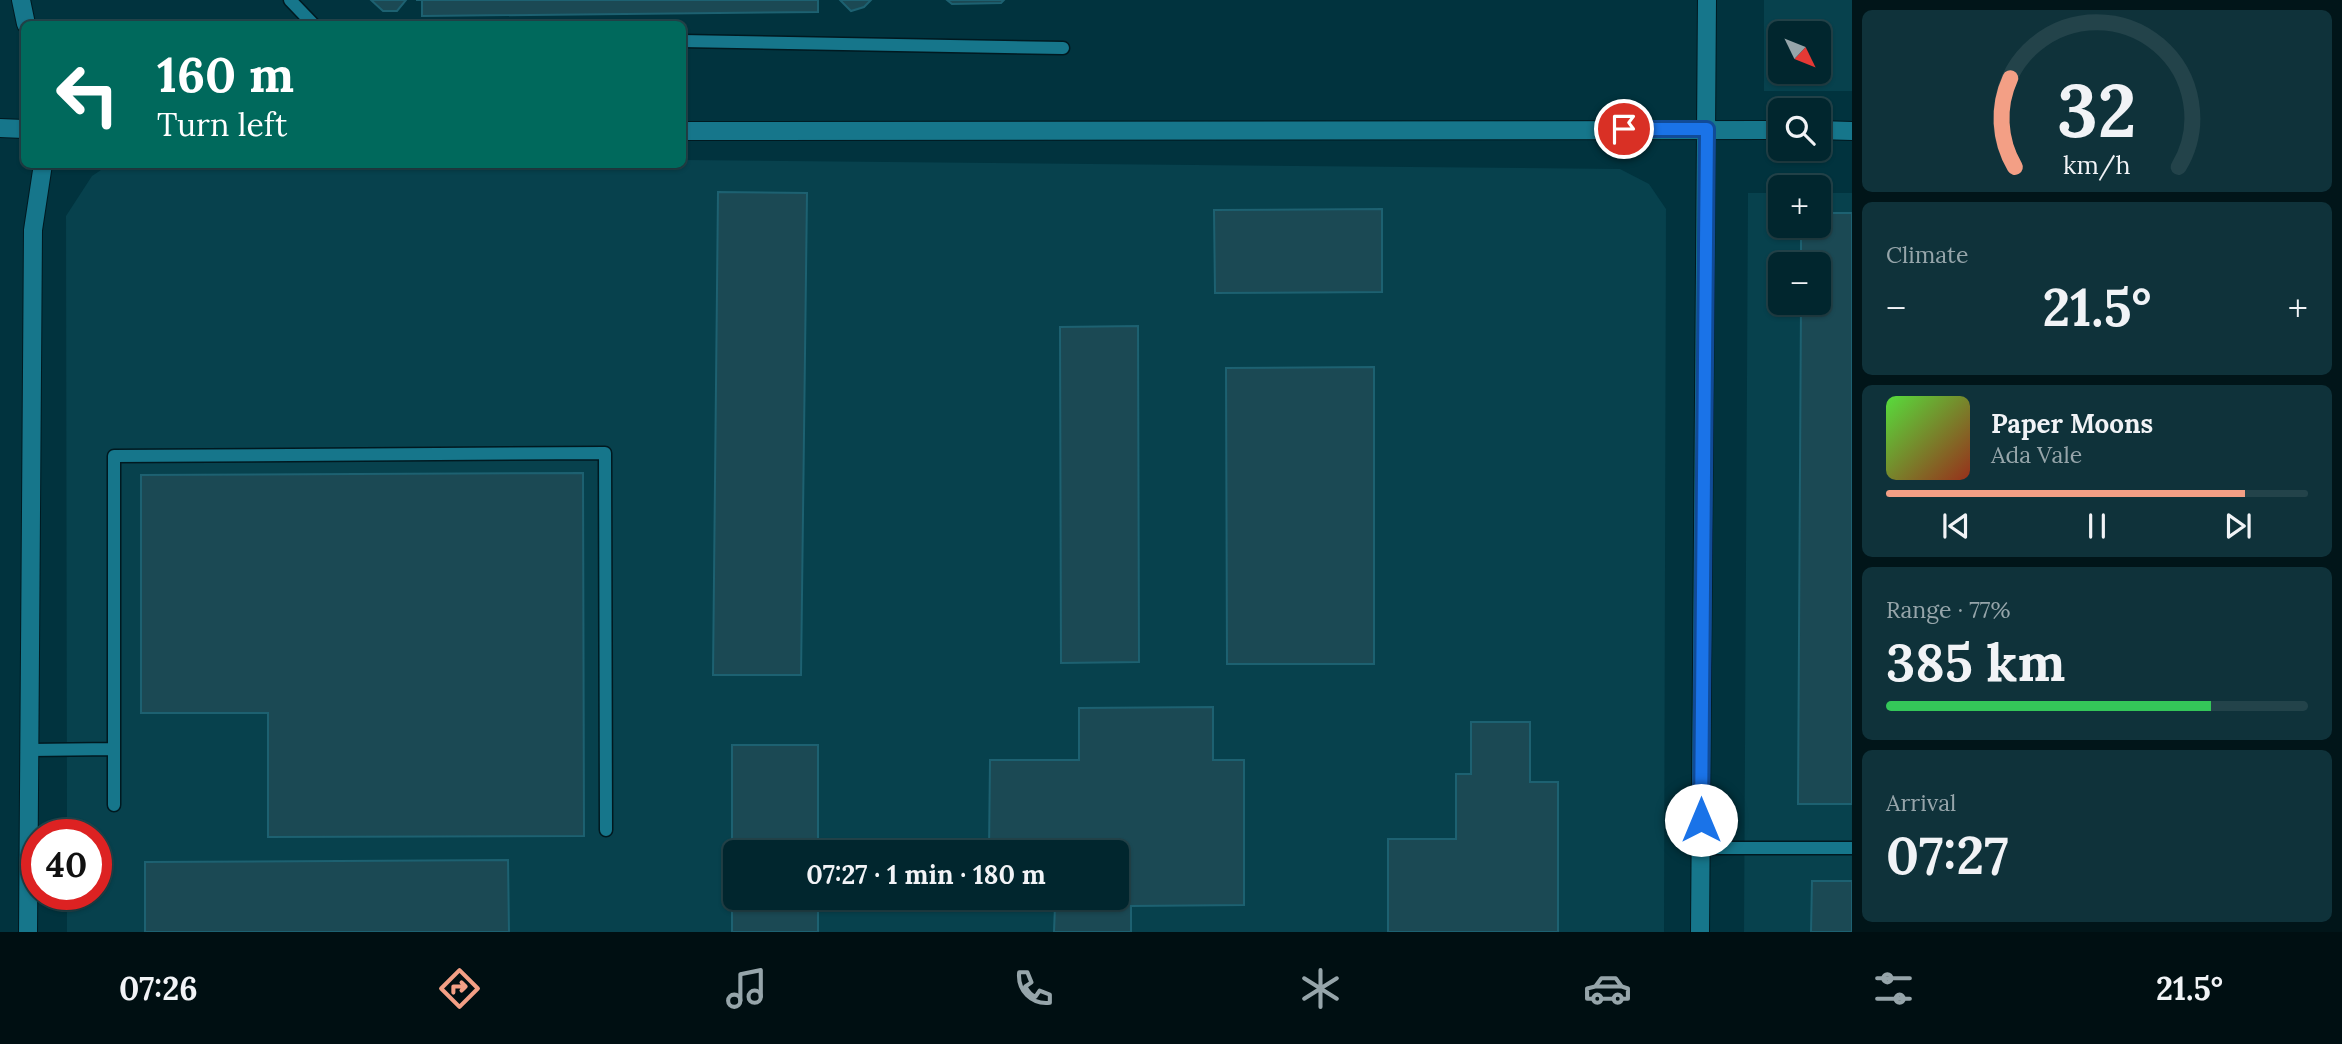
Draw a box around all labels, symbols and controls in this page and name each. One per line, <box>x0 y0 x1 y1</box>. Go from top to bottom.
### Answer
north arrow <box>1768 21 1830 84</box>
map controls <box>1768 21 1831 315</box>
text: 160 m <box>157 43 294 105</box>
icon: left <box>42 49 133 140</box>
text: 32 <box>2057 64 2137 157</box>
button: search <box>1768 98 1831 161</box>
pin <box>1594 99 1654 159</box>
text: Turn left <box>157 104 287 145</box>
icon: arrive <box>1605 110 1643 148</box>
text: km/h <box>2063 149 2131 181</box>
button: + <box>1768 175 1831 238</box>
text: Climate <box>1886 240 1968 269</box>
button: − <box>1768 252 1831 315</box>
text: 21.5° <box>2043 274 2151 340</box>
text: − <box>1886 284 1906 332</box>
text: + <box>2288 284 2308 332</box>
text: Paper Moons <box>1991 407 2153 440</box>
text: Ada Vale <box>1991 440 2082 469</box>
icon: previous <box>1937 507 1975 545</box>
icon: pause <box>2078 507 2116 545</box>
icon: next <box>2219 507 2257 545</box>
text: Range · 77% <box>1886 595 2010 624</box>
text: 385 km <box>1886 629 2065 695</box>
position arrow <box>1664 783 1738 857</box>
text: Arrival <box>1886 788 1956 817</box>
speed limit sign: 40 <box>21 819 112 910</box>
text: 07:27 <box>1886 822 2009 888</box>
text: 07:27 · 1 min · 180 m <box>806 858 1046 891</box>
icon: directions <box>435 964 484 1013</box>
icon: music <box>722 964 771 1013</box>
icon: phone <box>1009 964 1058 1013</box>
icon: climate <box>1296 964 1345 1013</box>
icon: car <box>1583 964 1632 1013</box>
icon: filters <box>1869 964 1918 1013</box>
text: 07:26 <box>119 968 198 1009</box>
text: 21.5° <box>2156 968 2223 1009</box>

